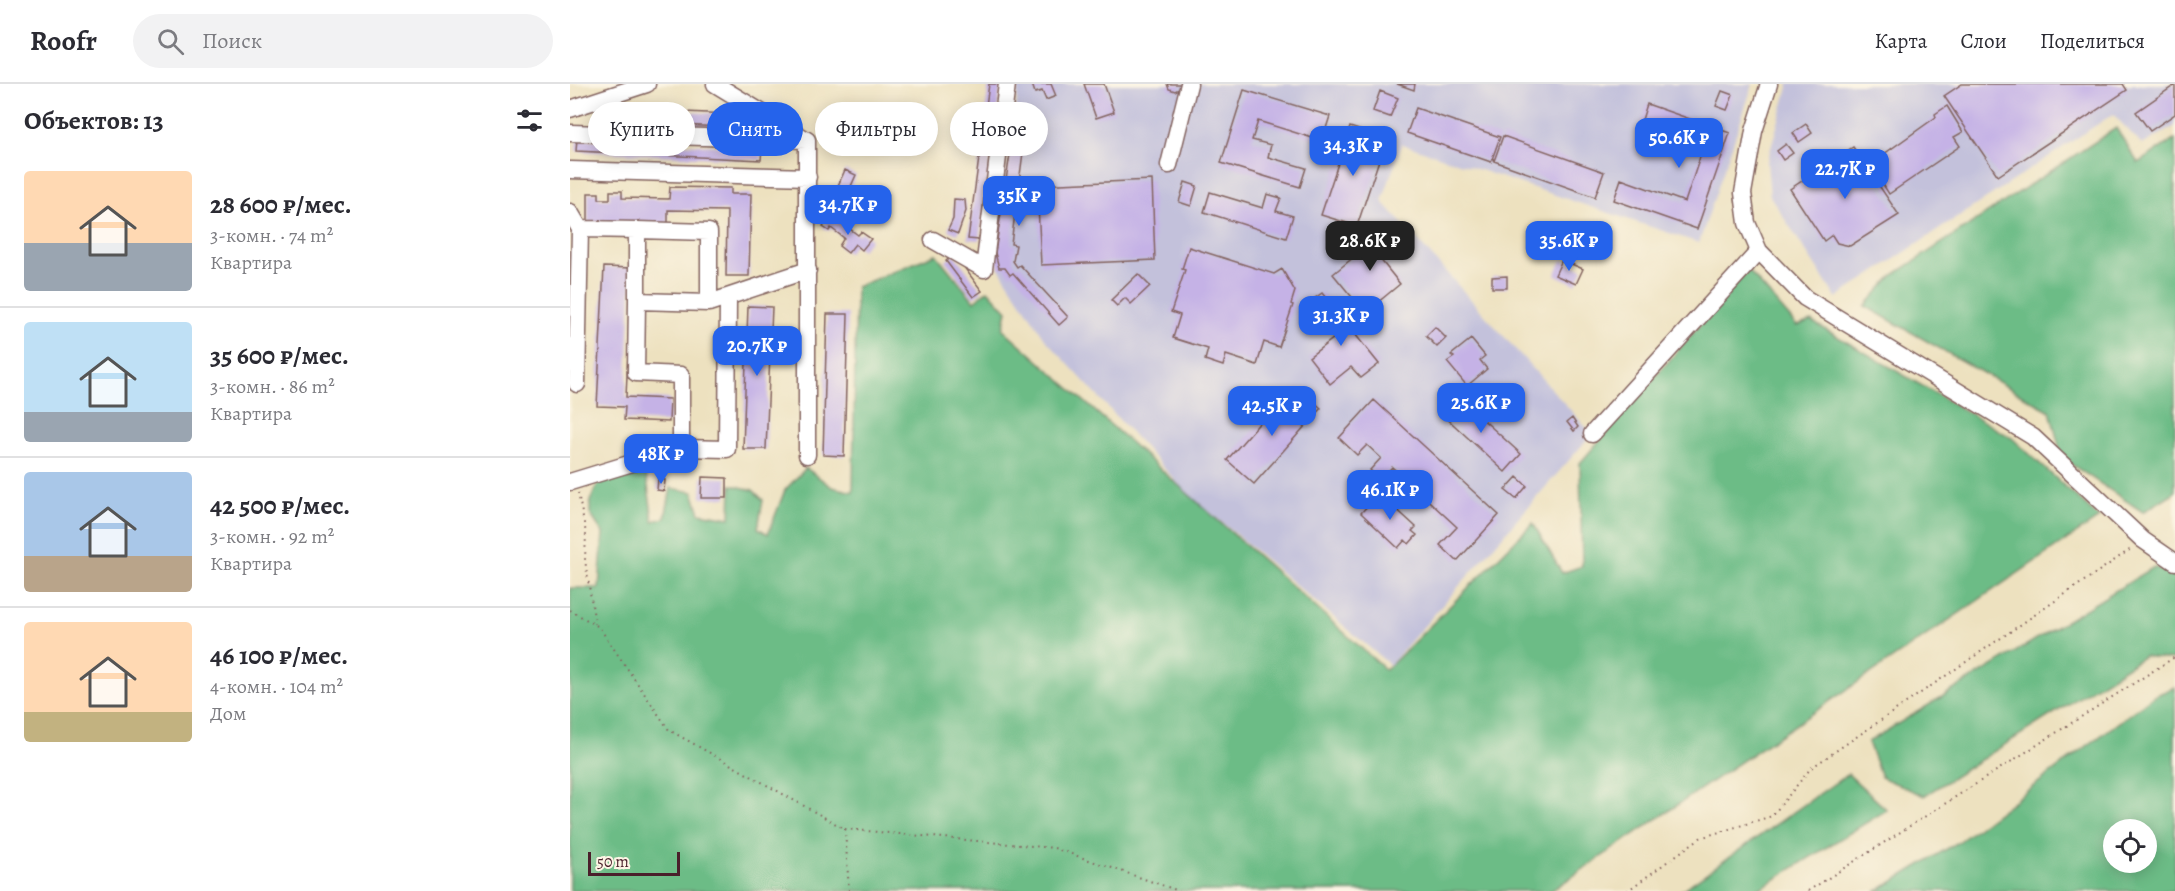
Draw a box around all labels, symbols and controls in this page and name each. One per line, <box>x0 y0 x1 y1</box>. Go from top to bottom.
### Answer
search box <box>133 14 553 68</box>
text: Roofr <box>30 22 97 60</box>
icon: search <box>154 25 187 58</box>
text: Поиск <box>202 26 262 56</box>
text: Карта <box>1874 27 1927 55</box>
text: Слои <box>1960 27 2007 55</box>
text: Поделиться <box>2040 27 2145 55</box>
chip: Купить <box>588 102 695 156</box>
chip: Снять <box>707 102 803 156</box>
chip: Фильтры <box>815 102 938 156</box>
chip: Новое <box>950 102 1048 156</box>
text: Объектов: 13 <box>24 103 164 138</box>
icon: filters <box>513 104 546 137</box>
pin: 50.6K ₽ <box>1624 118 1734 169</box>
text: 50.6K ₽ <box>1649 124 1709 151</box>
pin: 34.3K ₽ <box>1298 126 1408 177</box>
text: 34.3K ₽ <box>1324 132 1382 159</box>
pin: 22.7K ₽ <box>1790 149 1900 200</box>
text: 22.7K ₽ <box>1815 155 1875 182</box>
pin: 35K ₽ <box>977 176 1061 227</box>
text: 35K ₽ <box>997 182 1041 209</box>
pin: 34.7K ₽ <box>793 185 903 236</box>
text: 28 600 ₽/мес. <box>210 187 352 222</box>
text: 34.7K ₽ <box>819 191 877 218</box>
icon: home <box>72 195 144 267</box>
pin: 28.6K ₽ <box>1315 221 1425 272</box>
pin: 35.6K ₽ <box>1514 221 1624 272</box>
text: 3-комн. · 74 m² <box>210 222 333 249</box>
text: 28.6K ₽ <box>1340 227 1400 254</box>
text: 35.6K ₽ <box>1540 227 1598 254</box>
text: Квартира <box>210 249 292 276</box>
pin: 31.3K ₽ <box>1286 296 1396 347</box>
text: 31.3K ₽ <box>1313 302 1369 329</box>
pin: 20.7K ₽ <box>702 326 812 377</box>
text: 20.7K ₽ <box>727 332 787 359</box>
text: 35 600 ₽/мес. <box>210 338 349 373</box>
icon: home <box>72 346 144 418</box>
text: 3-комн. · 86 m² <box>210 373 335 400</box>
pin: 25.6K ₽ <box>1426 383 1536 434</box>
pin: 42.5K ₽ <box>1217 386 1327 437</box>
text: 25.6K ₽ <box>1451 389 1511 416</box>
text: 42.5K ₽ <box>1242 392 1302 419</box>
text: Квартира <box>210 400 292 427</box>
pin: 48K ₽ <box>619 434 703 485</box>
text: 48K ₽ <box>638 440 684 467</box>
pin: 46.1K ₽ <box>1335 470 1445 521</box>
text: 46.1K ₽ <box>1361 476 1419 503</box>
text: 42 500 ₽/мес. <box>210 488 350 523</box>
icon: home <box>72 496 144 568</box>
text: 3-комн. · 92 m² <box>210 523 334 550</box>
text: Квартира <box>210 550 292 577</box>
text: 46 100 ₽/мес. <box>210 638 348 673</box>
icon: home <box>72 646 144 718</box>
text: 4-комн. · 104 m² <box>210 673 343 700</box>
text: Дом <box>210 700 246 727</box>
map controls <box>2103 819 2157 873</box>
button: locate <box>2103 819 2157 873</box>
scale bar <box>588 849 680 876</box>
text: 50 m <box>597 851 629 873</box>

